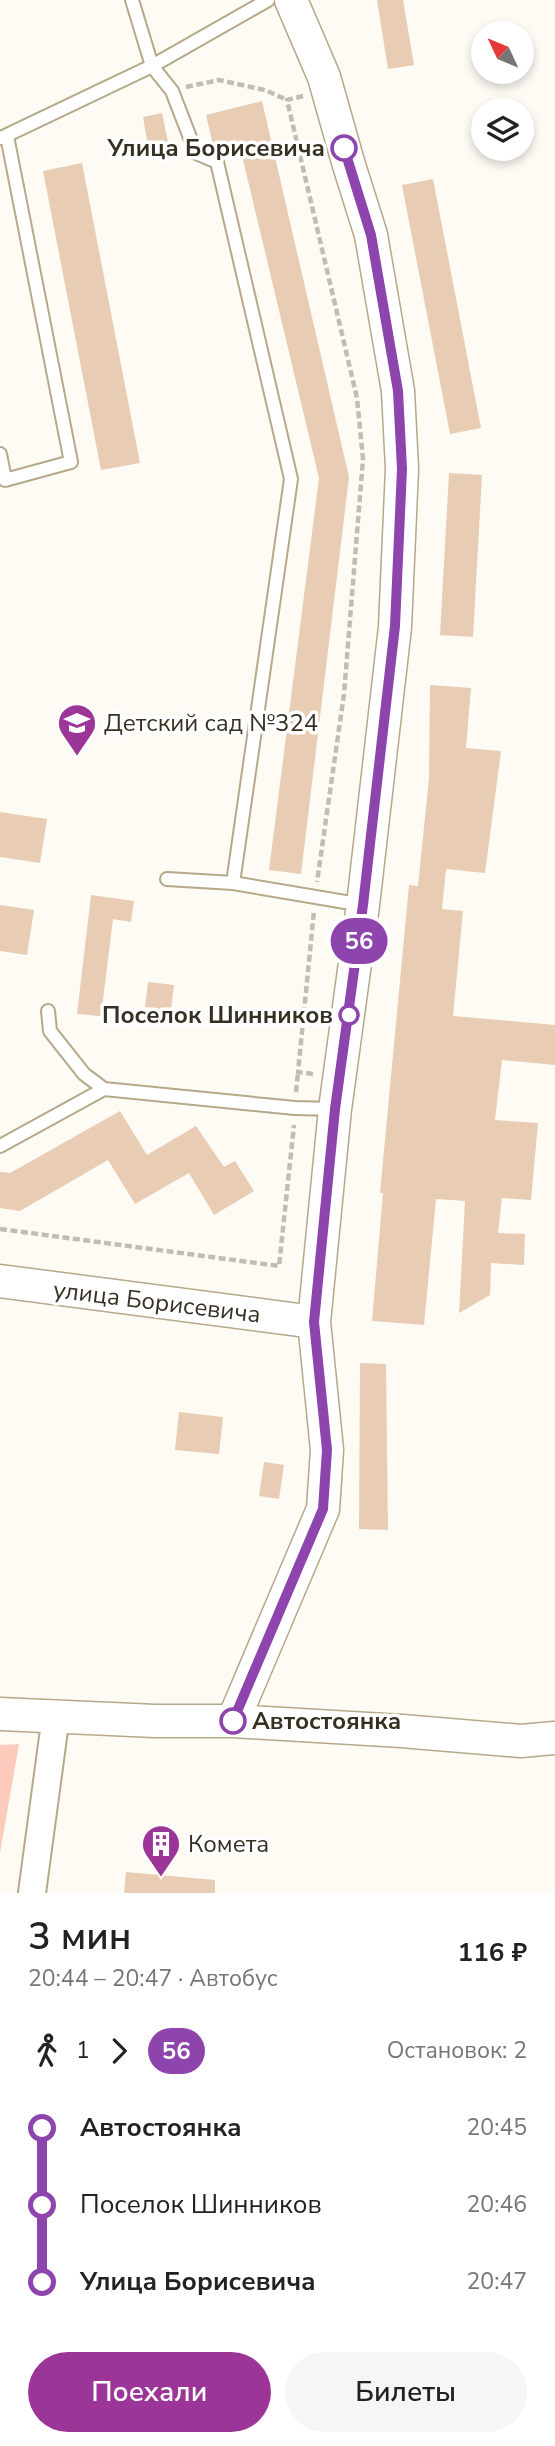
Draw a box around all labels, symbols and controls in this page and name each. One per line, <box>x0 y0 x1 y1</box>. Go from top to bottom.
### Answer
north arrow <box>471 21 534 84</box>
map controls <box>471 21 534 161</box>
button: layers <box>471 98 534 161</box>
place label: Улица Борисевича <box>106 132 325 164</box>
marker: Улица Борисевича <box>331 135 357 161</box>
school or university icon: Детский сад №324 <box>56 702 98 757</box>
place label: Детский сад №324 <box>104 707 318 739</box>
line badge: 56 <box>328 918 390 964</box>
text: 56 <box>345 925 373 957</box>
place label: Поселок Шинников <box>102 999 333 1031</box>
marker: Поселок Шинников <box>339 1005 359 1025</box>
street label: улица Борисевича <box>52 1273 262 1331</box>
place label: Автостоянка <box>252 1705 401 1737</box>
marker: Автостоянка <box>220 1708 246 1734</box>
building icon: Комета <box>140 1823 182 1878</box>
place label: Комета <box>188 1828 269 1860</box>
text: 3 мин <box>28 1911 131 1962</box>
text: 116 ₽ <box>458 1935 527 1970</box>
text: 20:44 – 20:47 · Автобус <box>28 1963 278 1994</box>
icon: walk <box>28 2032 66 2070</box>
icon: forward <box>100 2032 138 2070</box>
text: 1 <box>76 2035 90 2066</box>
text: 56 <box>162 2035 191 2067</box>
text: Остановок: 2 <box>387 2035 527 2066</box>
text: Автостоянка <box>80 2110 242 2145</box>
text: 20:45 <box>467 2112 527 2143</box>
text: Поселок Шинников <box>80 2187 322 2222</box>
text: 20:46 <box>467 2189 527 2220</box>
text: Улица Борисевича <box>80 2264 316 2299</box>
text: 20:47 <box>467 2266 527 2297</box>
button: Поехали <box>28 2352 271 2432</box>
button: Билеты <box>285 2352 527 2432</box>

